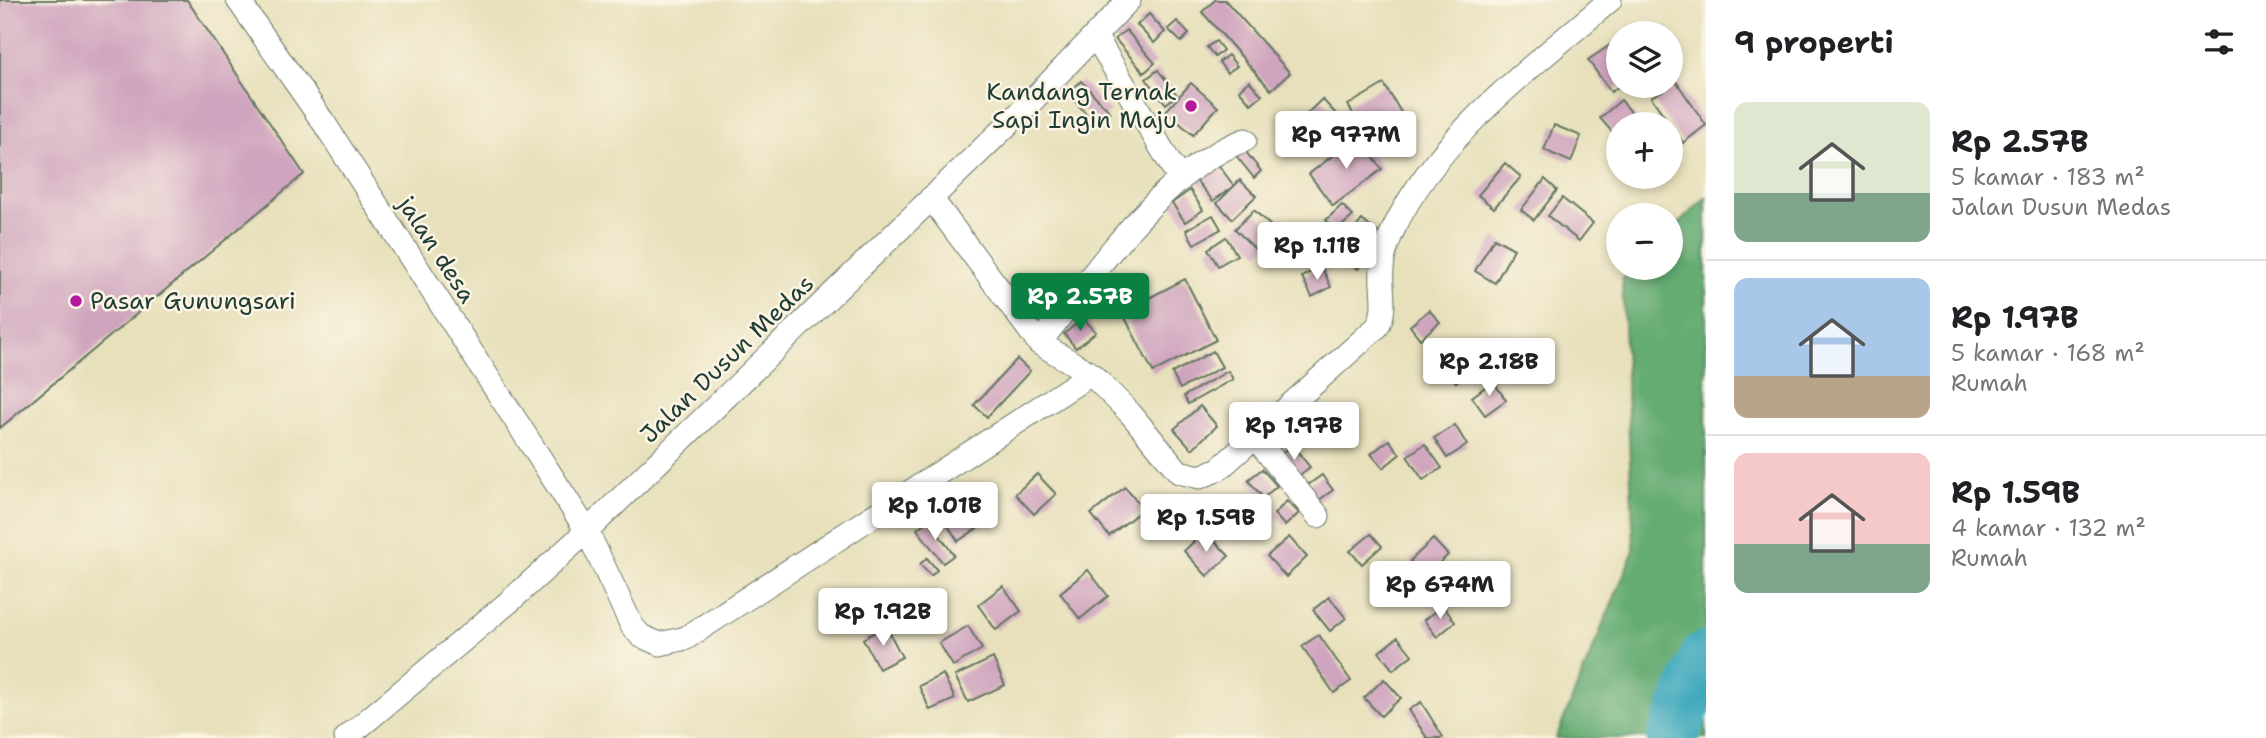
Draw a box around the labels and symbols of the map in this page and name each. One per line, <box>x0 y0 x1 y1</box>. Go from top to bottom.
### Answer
place label: Kandang Ternak Sapi Ingin Maju <box>986 76 1177 136</box>
marker: Kandang Ternak Sapi Ingin Maju <box>1183 98 1199 114</box>
pin: Rp 977M <box>1281 111 1411 171</box>
street label: jalan desa <box>390 189 483 309</box>
pin: Rp 1.11B <box>1245 222 1389 282</box>
street label: Jalan Dusun Medas <box>633 268 821 450</box>
pin: Rp 2.57B <box>1008 274 1152 333</box>
place label: Pasar Gunungsari <box>90 285 296 317</box>
marker: Pasar Gunungsari <box>68 293 84 309</box>
pin: Rp 2.18B <box>1417 338 1561 398</box>
pin: Rp 1.97B <box>1222 402 1366 462</box>
pin: Rp 1.01B <box>863 482 1007 542</box>
pin: Rp 1.59B <box>1134 494 1278 554</box>
pin: Rp 674M <box>1375 562 1505 621</box>
pin: Rp 1.92B <box>811 588 955 648</box>

